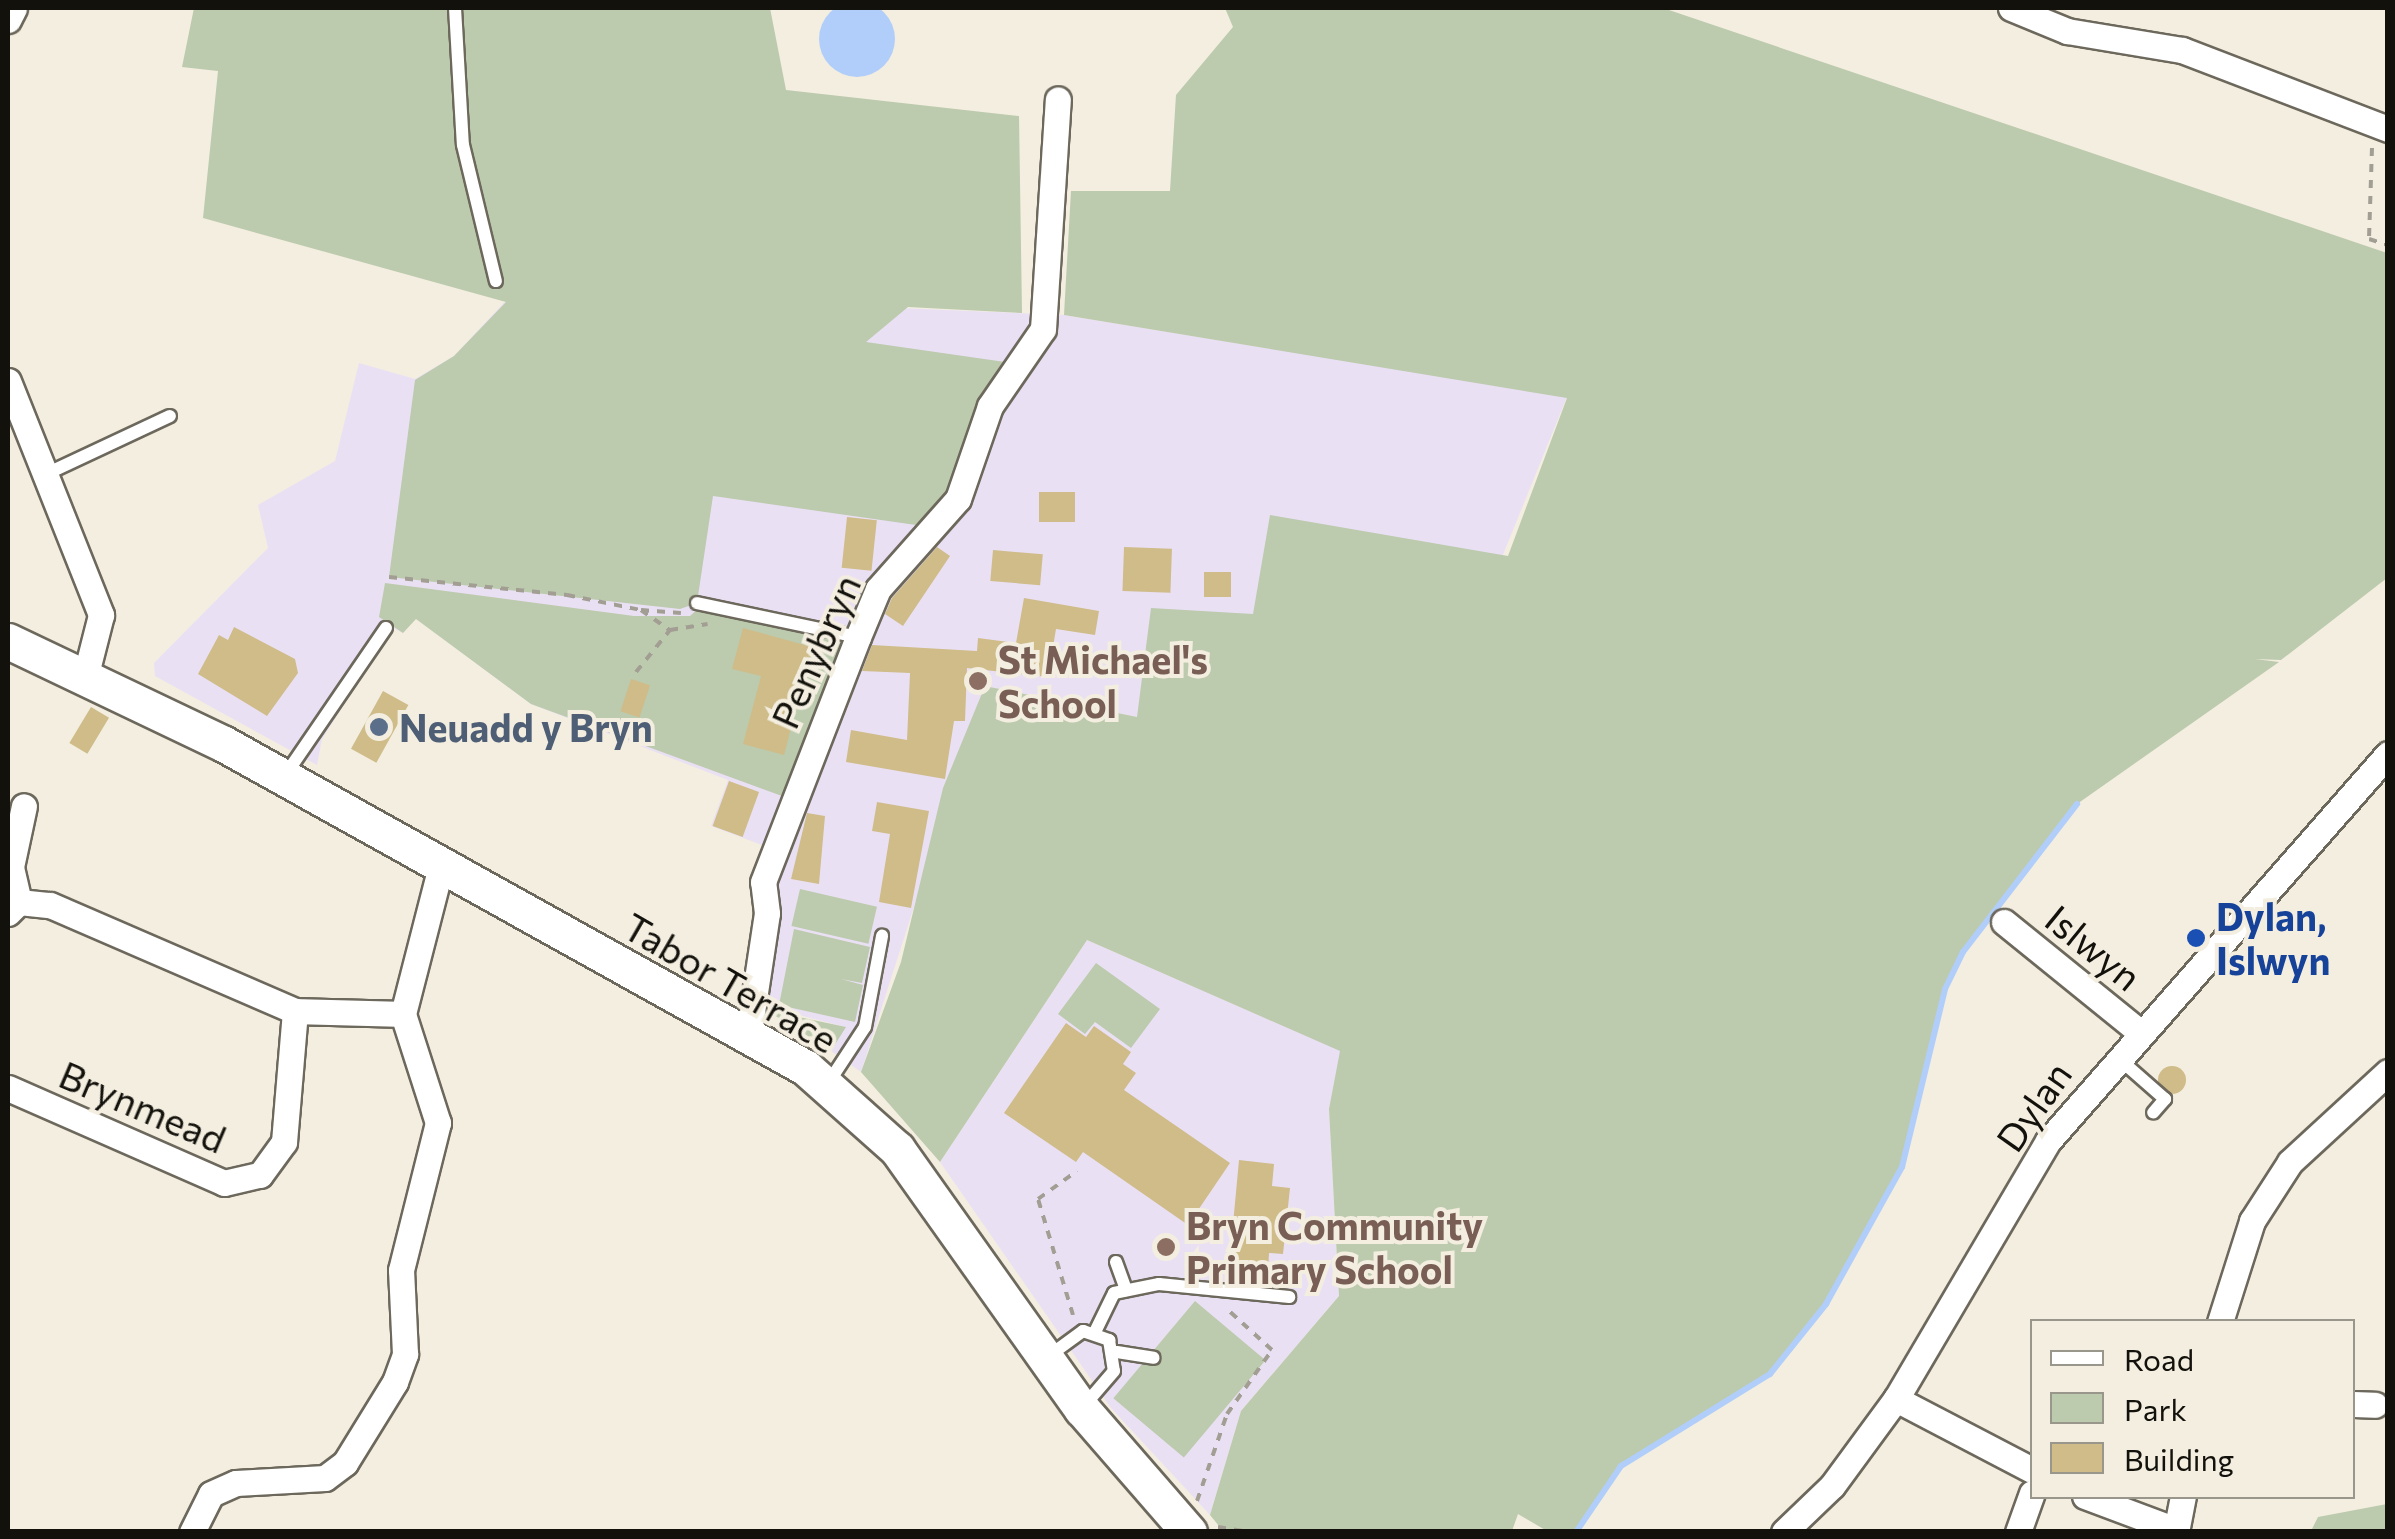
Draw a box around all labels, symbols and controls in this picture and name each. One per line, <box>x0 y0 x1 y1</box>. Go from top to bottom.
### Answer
street label: Penybryn <box>761 567 869 735</box>
place label: St Michael's School <box>998 636 1208 726</box>
marker: St Michael's School <box>967 670 989 692</box>
place label: Neuadd y Bryn <box>399 704 653 750</box>
marker: Neuadd y Bryn <box>368 716 390 738</box>
place label: Dylan, Islwyn <box>2216 893 2330 982</box>
street label: Islwyn <box>2037 895 2151 999</box>
street label: Tabor Terrace <box>616 903 846 1061</box>
marker: Dylan, Islwyn <box>2185 927 2207 949</box>
street label: Brynmead <box>53 1051 233 1161</box>
street label: Dylan <box>1986 1052 2080 1160</box>
place label: Bryn Community Primary School <box>1186 1202 1483 1292</box>
marker: Bryn Community Primary School <box>1155 1236 1177 1258</box>
legend <box>2030 1319 2355 1499</box>
text: Road <box>2124 1340 2194 1377</box>
text: Park <box>2124 1390 2187 1427</box>
text: Building <box>2124 1440 2234 1477</box>

